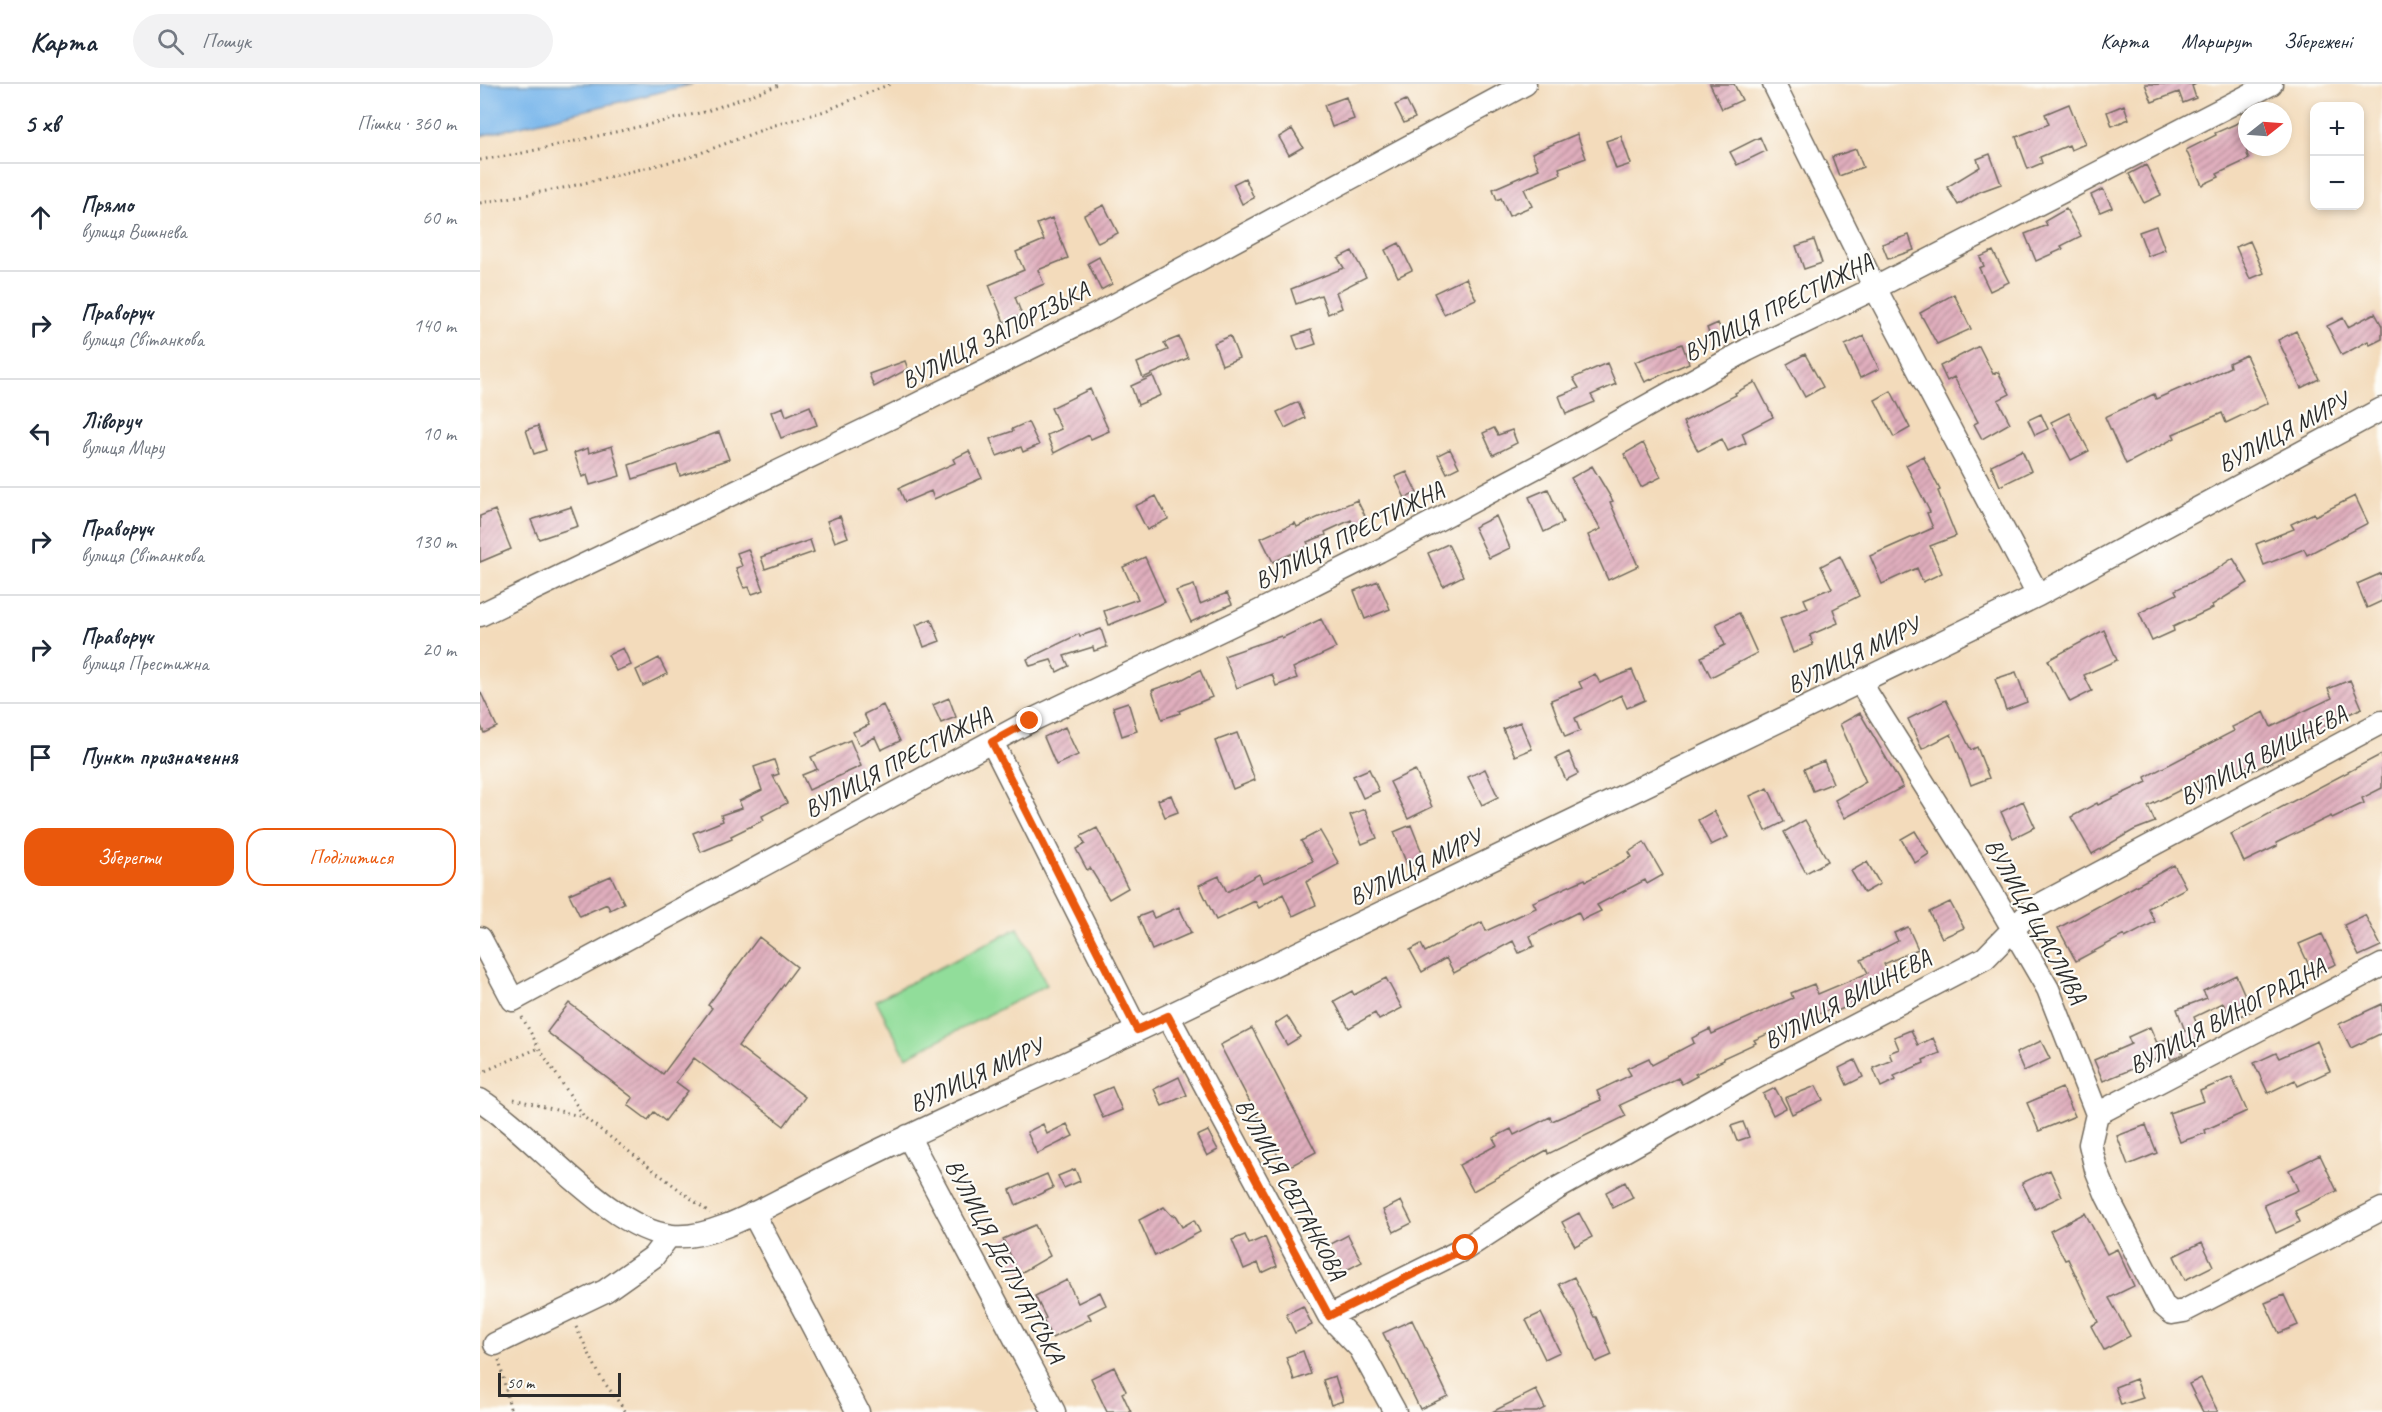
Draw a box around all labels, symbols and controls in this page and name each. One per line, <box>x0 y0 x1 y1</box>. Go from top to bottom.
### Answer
search box <box>133 14 553 68</box>
text: Карта <box>30 24 97 59</box>
icon: search <box>154 25 187 58</box>
text: Пошук <box>202 27 251 55</box>
text: Карта <box>2100 28 2148 54</box>
text: Маршрут <box>2181 28 2251 54</box>
text: Збережені <box>2284 28 2352 54</box>
north arrow <box>2238 102 2292 156</box>
map controls <box>2310 102 2364 210</box>
button: + <box>2310 102 2364 156</box>
text: 5 хв <box>24 107 59 140</box>
text: Пішки · 360 m <box>357 111 456 136</box>
button: − <box>2310 156 2364 210</box>
text: Прямо <box>81 191 133 219</box>
icon: ahead <box>24 201 57 234</box>
text: 60 m <box>422 205 456 230</box>
text: вулиця Вишнева <box>81 219 186 244</box>
street label: ВУЛИЦЯ ПРЕСТИЖНА <box>1678 246 1878 368</box>
street label: ВУЛИЦЯ ЗАПОРІЗЬКА <box>896 274 1095 395</box>
text: Праворуч <box>81 299 153 327</box>
icon: right <box>24 309 57 342</box>
text: 140 m <box>413 313 456 338</box>
text: вулиця Світанкова <box>81 327 204 352</box>
street label: ВУЛИЦЯ МИРУ <box>2213 383 2357 479</box>
text: Ліворуч <box>81 407 141 435</box>
icon: left <box>24 417 57 450</box>
text: 10 m <box>422 421 456 446</box>
text: вулиця Миру <box>81 435 164 460</box>
street label: ВУЛИЦЯ ПРЕСТИЖНА <box>1249 474 1449 596</box>
text: Праворуч <box>81 515 153 543</box>
icon: right <box>24 525 57 558</box>
text: 130 m <box>413 529 456 554</box>
text: вулиця Світанкова <box>81 543 204 568</box>
street label: ВУЛИЦЯ МИРУ <box>1782 608 1927 700</box>
text: Праворуч <box>81 623 153 651</box>
icon: right <box>24 633 57 666</box>
text: 20 m <box>422 637 456 662</box>
text: вулиця Престижна <box>81 651 208 676</box>
street label: ВУЛИЦЯ ВИШНЕВА <box>2174 698 2352 812</box>
street label: ВУЛИЦЯ ПРЕСТИЖНА <box>799 699 998 824</box>
route end <box>1016 707 1042 733</box>
icon: arrive <box>24 741 57 774</box>
text: Пункт призначення <box>81 743 238 771</box>
street label: ВУЛИЦЯ МИРУ <box>1344 820 1489 912</box>
button: Зберегти <box>24 828 234 886</box>
button: Поділитися <box>246 828 456 886</box>
street label: ВУЛИЦЯ ЩАСЛИВА <box>1978 833 2094 1010</box>
street label: ВУЛИЦЯ ВИШНЕВА <box>1758 942 1936 1056</box>
street label: ВУЛИЦЯ ВИНОГРАДНА <box>2124 951 2331 1080</box>
street label: ВУЛИЦЯ МИРУ <box>905 1030 1051 1119</box>
street label: ВУЛИЦЯ СВІТАНКОВА <box>1229 1093 1354 1286</box>
street label: ВУЛИЦЯ ДЕПУТАТСЬКА <box>939 1154 1072 1369</box>
route start <box>1452 1234 1478 1260</box>
scale bar <box>498 1370 621 1398</box>
text: 50 m <box>507 1373 534 1393</box>

